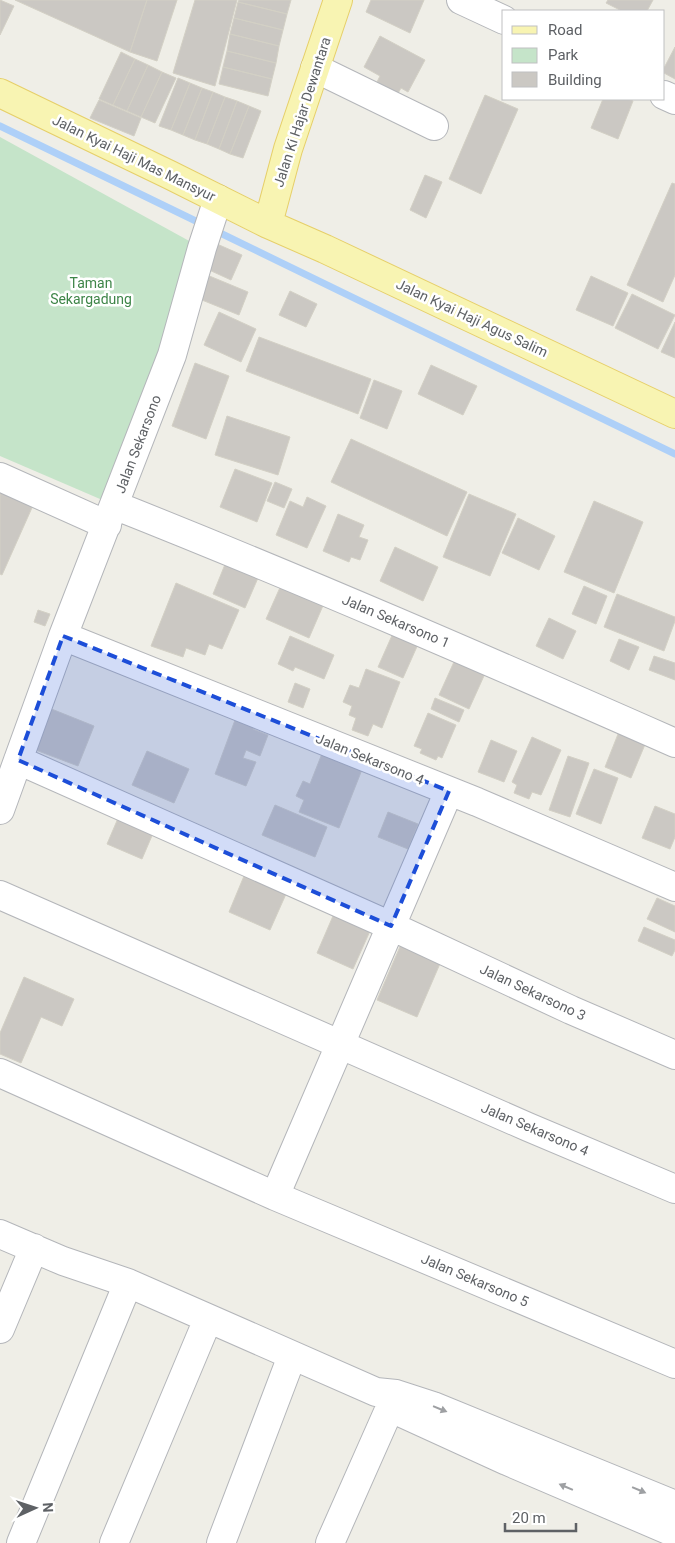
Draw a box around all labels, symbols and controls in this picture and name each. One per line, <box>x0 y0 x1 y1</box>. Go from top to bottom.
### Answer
legend <box>502 10 665 100</box>
text: Road <box>548 21 582 39</box>
street label: Jalan Ki Hajar Dewantara <box>270 35 334 189</box>
text: Park <box>548 46 579 64</box>
text: Building <box>548 71 602 89</box>
street label: Jalan Kyai Haji Mas Mansyur <box>50 112 218 205</box>
park label: Taman Sekargadung <box>50 275 132 307</box>
street label: Jalan Kyai Haji Agus Salim <box>394 276 550 360</box>
street label: Jalan Sekarsono <box>112 393 164 495</box>
street label: Jalan Sekarsono 1 <box>340 591 452 651</box>
street label: Jalan Sekarsono 4 <box>314 730 426 788</box>
street label: Jalan Sekarsono 3 <box>477 960 589 1024</box>
street label: Jalan Sekarsono 4 <box>479 1099 591 1159</box>
street label: Jalan Sekarsono 5 <box>419 1250 531 1310</box>
one-way arrow <box>433 1405 448 1413</box>
one-way arrow <box>559 1482 573 1490</box>
north arrow <box>10 1483 60 1533</box>
one-way arrow <box>632 1486 646 1494</box>
scale bar <box>505 1500 576 1532</box>
text: N <box>40 1502 56 1513</box>
text: 20 m <box>512 1509 546 1527</box>

